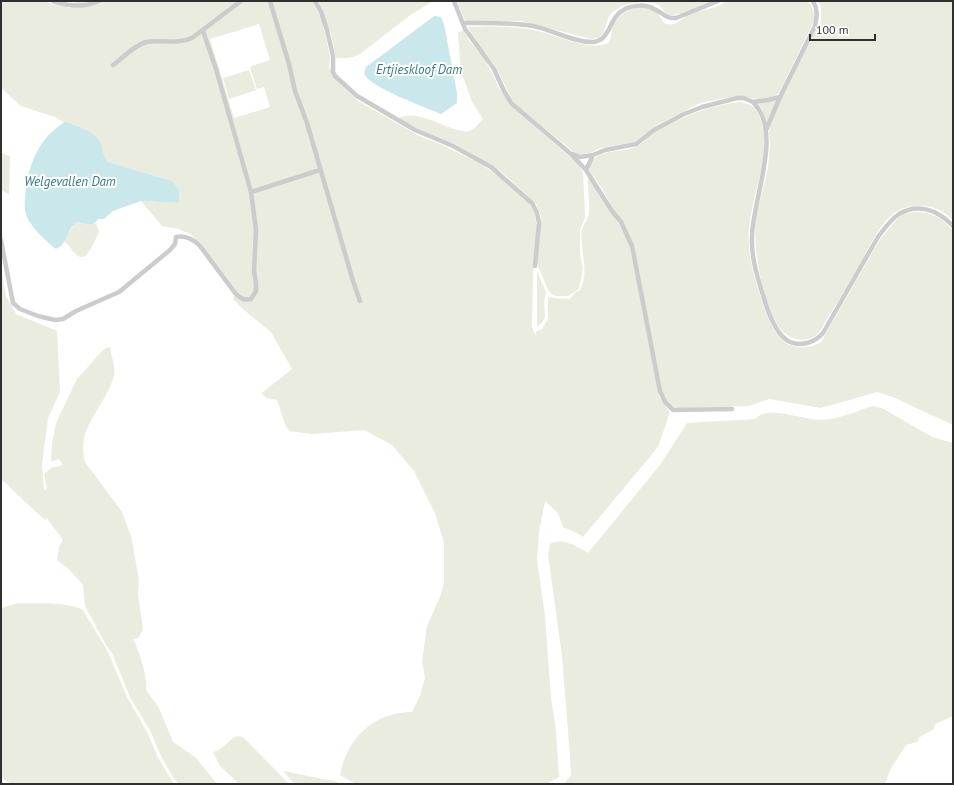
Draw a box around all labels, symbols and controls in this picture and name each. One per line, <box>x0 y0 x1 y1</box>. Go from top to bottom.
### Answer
scale bar <box>810 16 875 42</box>
text: 100 m <box>816 22 849 37</box>
water label: Ertjieskloof Dam <box>376 61 462 78</box>
water label: Welgevallen Dam <box>24 173 116 190</box>

